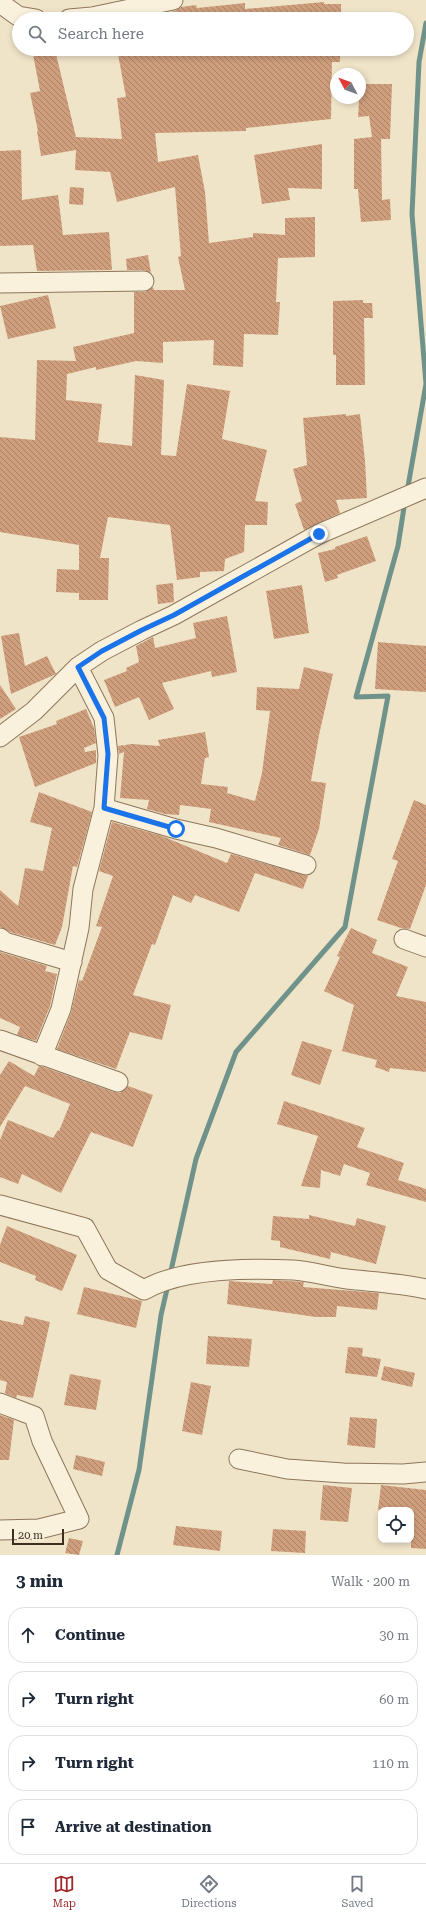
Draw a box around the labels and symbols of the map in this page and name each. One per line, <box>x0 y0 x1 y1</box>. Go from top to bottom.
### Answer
north arrow <box>330 68 366 104</box>
route end <box>310 525 328 543</box>
route start <box>167 820 185 838</box>
scale bar <box>12 1527 64 1546</box>

